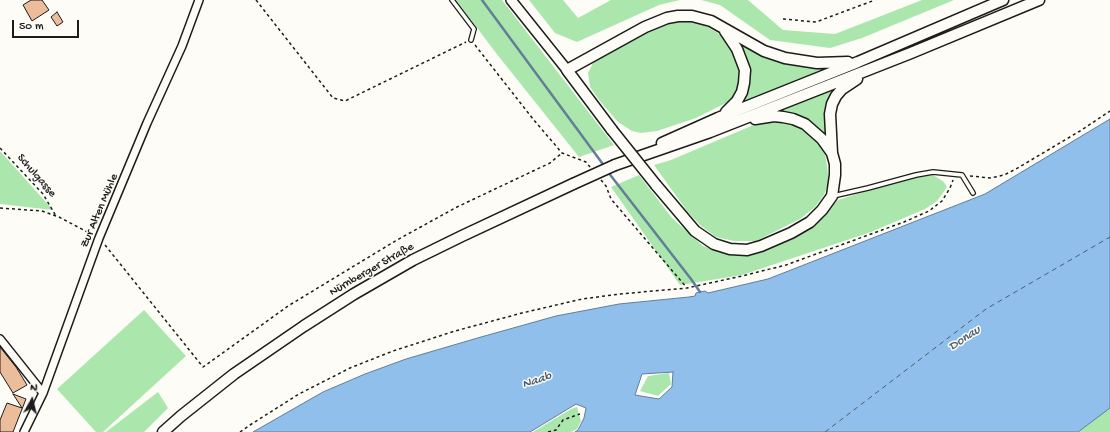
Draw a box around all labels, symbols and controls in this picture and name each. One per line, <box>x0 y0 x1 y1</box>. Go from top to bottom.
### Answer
scale bar <box>14 12 81 38</box>
text: 50 m <box>19 20 44 34</box>
street label: Schulgasse <box>13 151 59 201</box>
street label: Zur Alten Mühle <box>78 172 122 250</box>
street label: Nürnberger Straße <box>327 240 417 300</box>
water label: Donau <box>946 323 984 355</box>
water label: Naab <box>520 369 554 393</box>
north arrow <box>12 380 52 420</box>
text: N <box>29 382 38 395</box>

